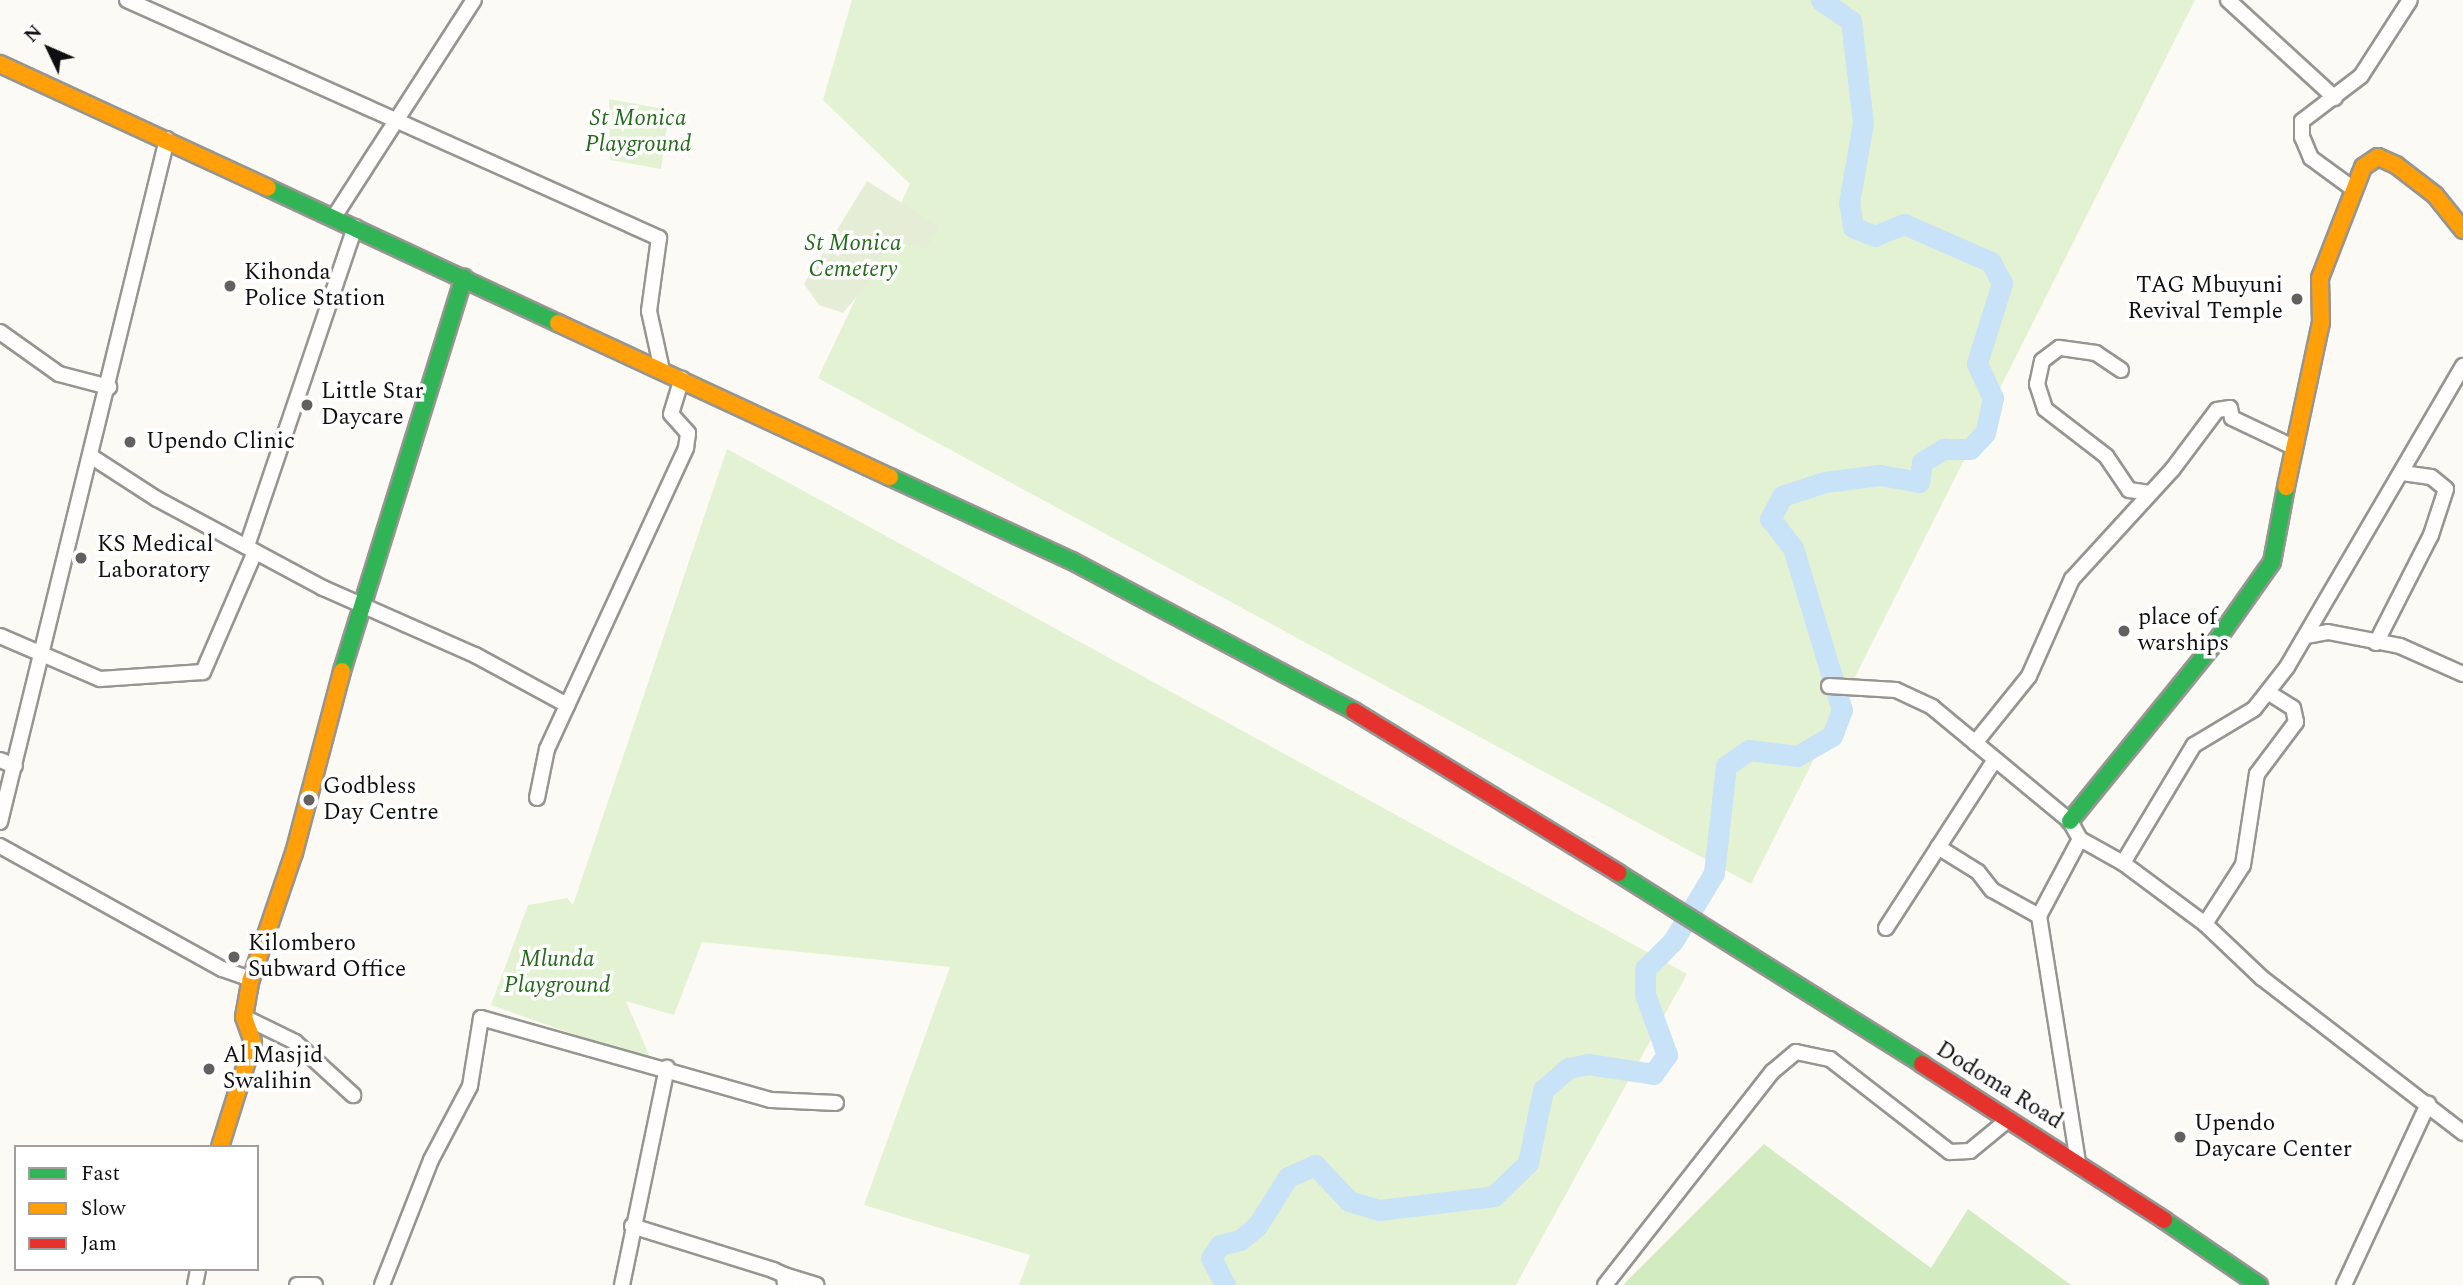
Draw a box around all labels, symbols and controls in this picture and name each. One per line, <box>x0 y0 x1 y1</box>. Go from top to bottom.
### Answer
north arrow <box>14 14 84 84</box>
text: N <box>18 18 49 50</box>
park label: St Monica Playground <box>585 105 691 159</box>
park label: St Monica Cemetery <box>805 230 901 284</box>
place label: Kihonda Police Station <box>244 259 385 313</box>
place label: TAG Mbuyuni Revival Temple <box>2128 272 2283 326</box>
marker: Kihonda Police Station <box>222 278 238 294</box>
marker: TAG Mbuyuni Revival Temple <box>2289 291 2305 307</box>
place label: Little Star Daycare <box>321 378 424 432</box>
marker: Little Star Daycare <box>299 397 315 413</box>
place label: Upendo Clinic <box>146 428 295 456</box>
marker: Upendo Clinic <box>120 432 140 452</box>
place label: KS Medical Laboratory <box>97 531 213 585</box>
marker: KS Medical Laboratory <box>71 548 91 568</box>
place label: place of warships <box>2138 604 2229 658</box>
marker: place of warships <box>2116 623 2132 639</box>
place label: Godbless Day Centre <box>323 773 439 827</box>
marker: Godbless Day Centre <box>301 792 317 808</box>
place label: Kilombero Subward Office <box>248 930 406 984</box>
park label: Mlunda Playground <box>504 946 610 1000</box>
marker: Kilombero Subward Office <box>226 949 242 965</box>
street label: Dodoma Road <box>1931 1036 2067 1136</box>
place label: Al Masjid Swalihin <box>223 1042 323 1096</box>
marker: Al Masjid Swalihin <box>201 1061 217 1077</box>
place label: Upendo Daycare Center <box>2194 1110 2352 1164</box>
marker: Upendo Daycare Center <box>2172 1129 2188 1145</box>
legend <box>14 1145 259 1271</box>
text: Fast <box>81 1158 120 1190</box>
text: Slow <box>81 1193 125 1225</box>
text: Jam <box>81 1228 117 1260</box>

